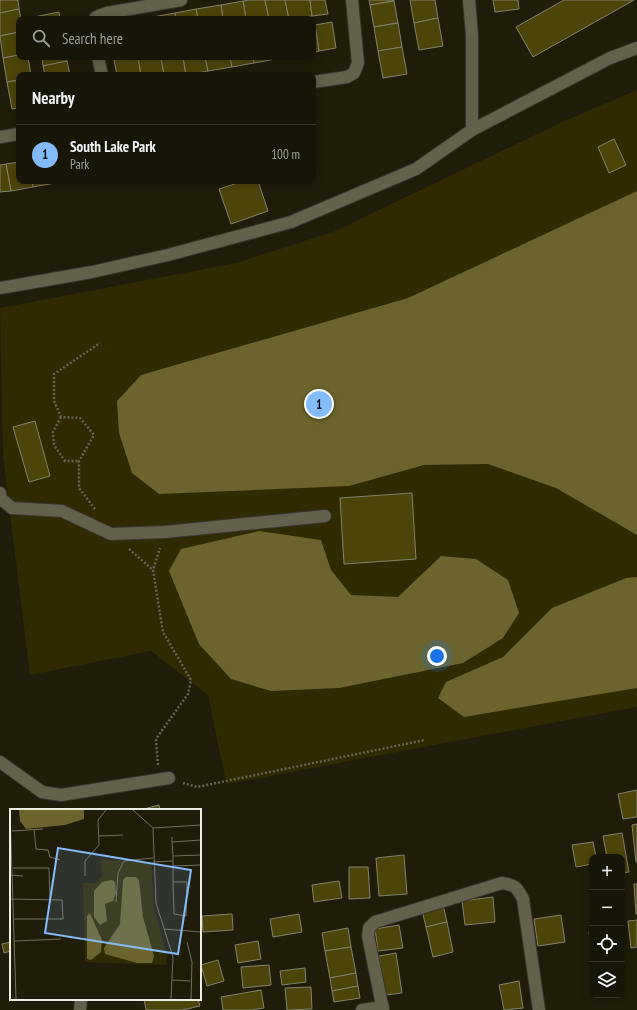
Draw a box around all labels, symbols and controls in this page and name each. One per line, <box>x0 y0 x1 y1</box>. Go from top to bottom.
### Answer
search box <box>16 16 316 60</box>
icon: search <box>30 27 52 49</box>
text: Search here <box>62 29 123 48</box>
text: Nearby <box>32 87 75 109</box>
text: South Lake Park <box>70 137 156 156</box>
text: 1 <box>42 146 48 163</box>
text: 100 m <box>271 146 300 163</box>
text: Park <box>70 156 89 173</box>
pin: 1 <box>306 389 332 419</box>
your location <box>427 646 447 666</box>
inset map <box>10 809 201 1000</box>
map controls <box>589 854 625 998</box>
button: + <box>589 854 625 890</box>
button: − <box>589 890 625 926</box>
button: locate <box>589 926 625 962</box>
button: layers <box>589 962 625 998</box>

